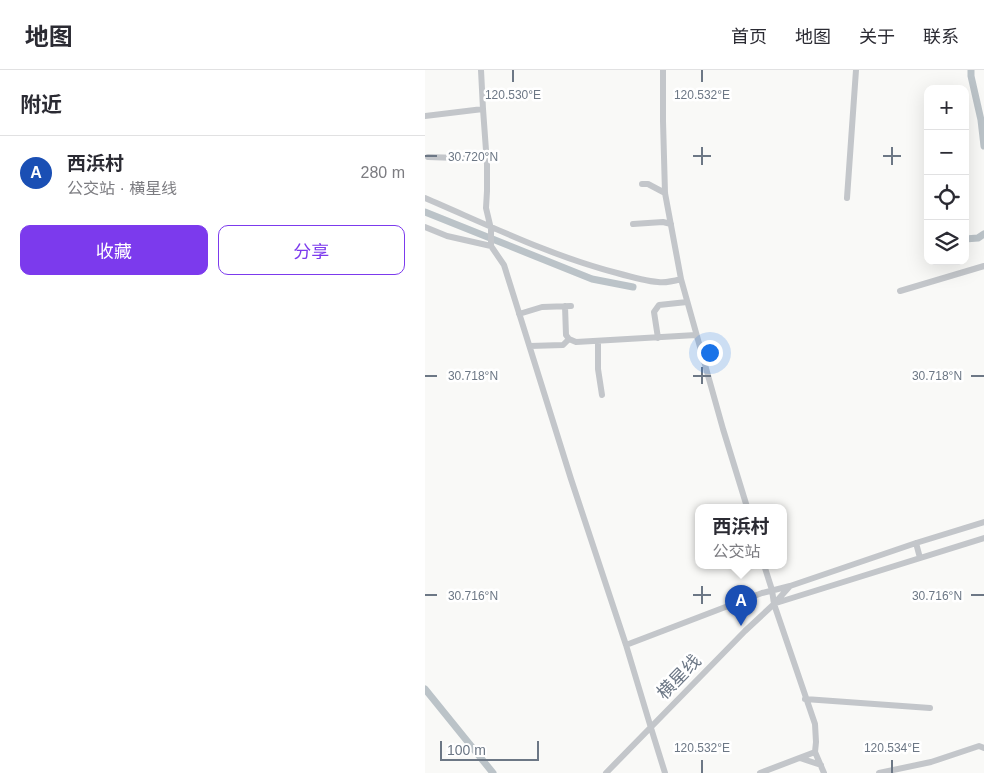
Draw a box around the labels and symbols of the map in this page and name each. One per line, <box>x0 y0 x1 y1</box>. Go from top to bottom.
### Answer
text: 120.530°E <box>485 88 541 102</box>
text: 120.532°E <box>674 88 730 102</box>
text: 30.720°N <box>448 150 498 164</box>
your location <box>697 340 723 366</box>
text: 30.718°N <box>448 369 498 383</box>
text: 30.718°N <box>912 369 962 383</box>
pin: A <box>725 585 757 626</box>
text: 30.716°N <box>448 589 498 603</box>
text: 30.716°N <box>912 589 962 603</box>
street label: 横星线 <box>653 651 705 703</box>
scale bar <box>440 738 539 761</box>
text: 120.532°E <box>674 741 730 755</box>
text: 120.534°E <box>864 741 920 755</box>

